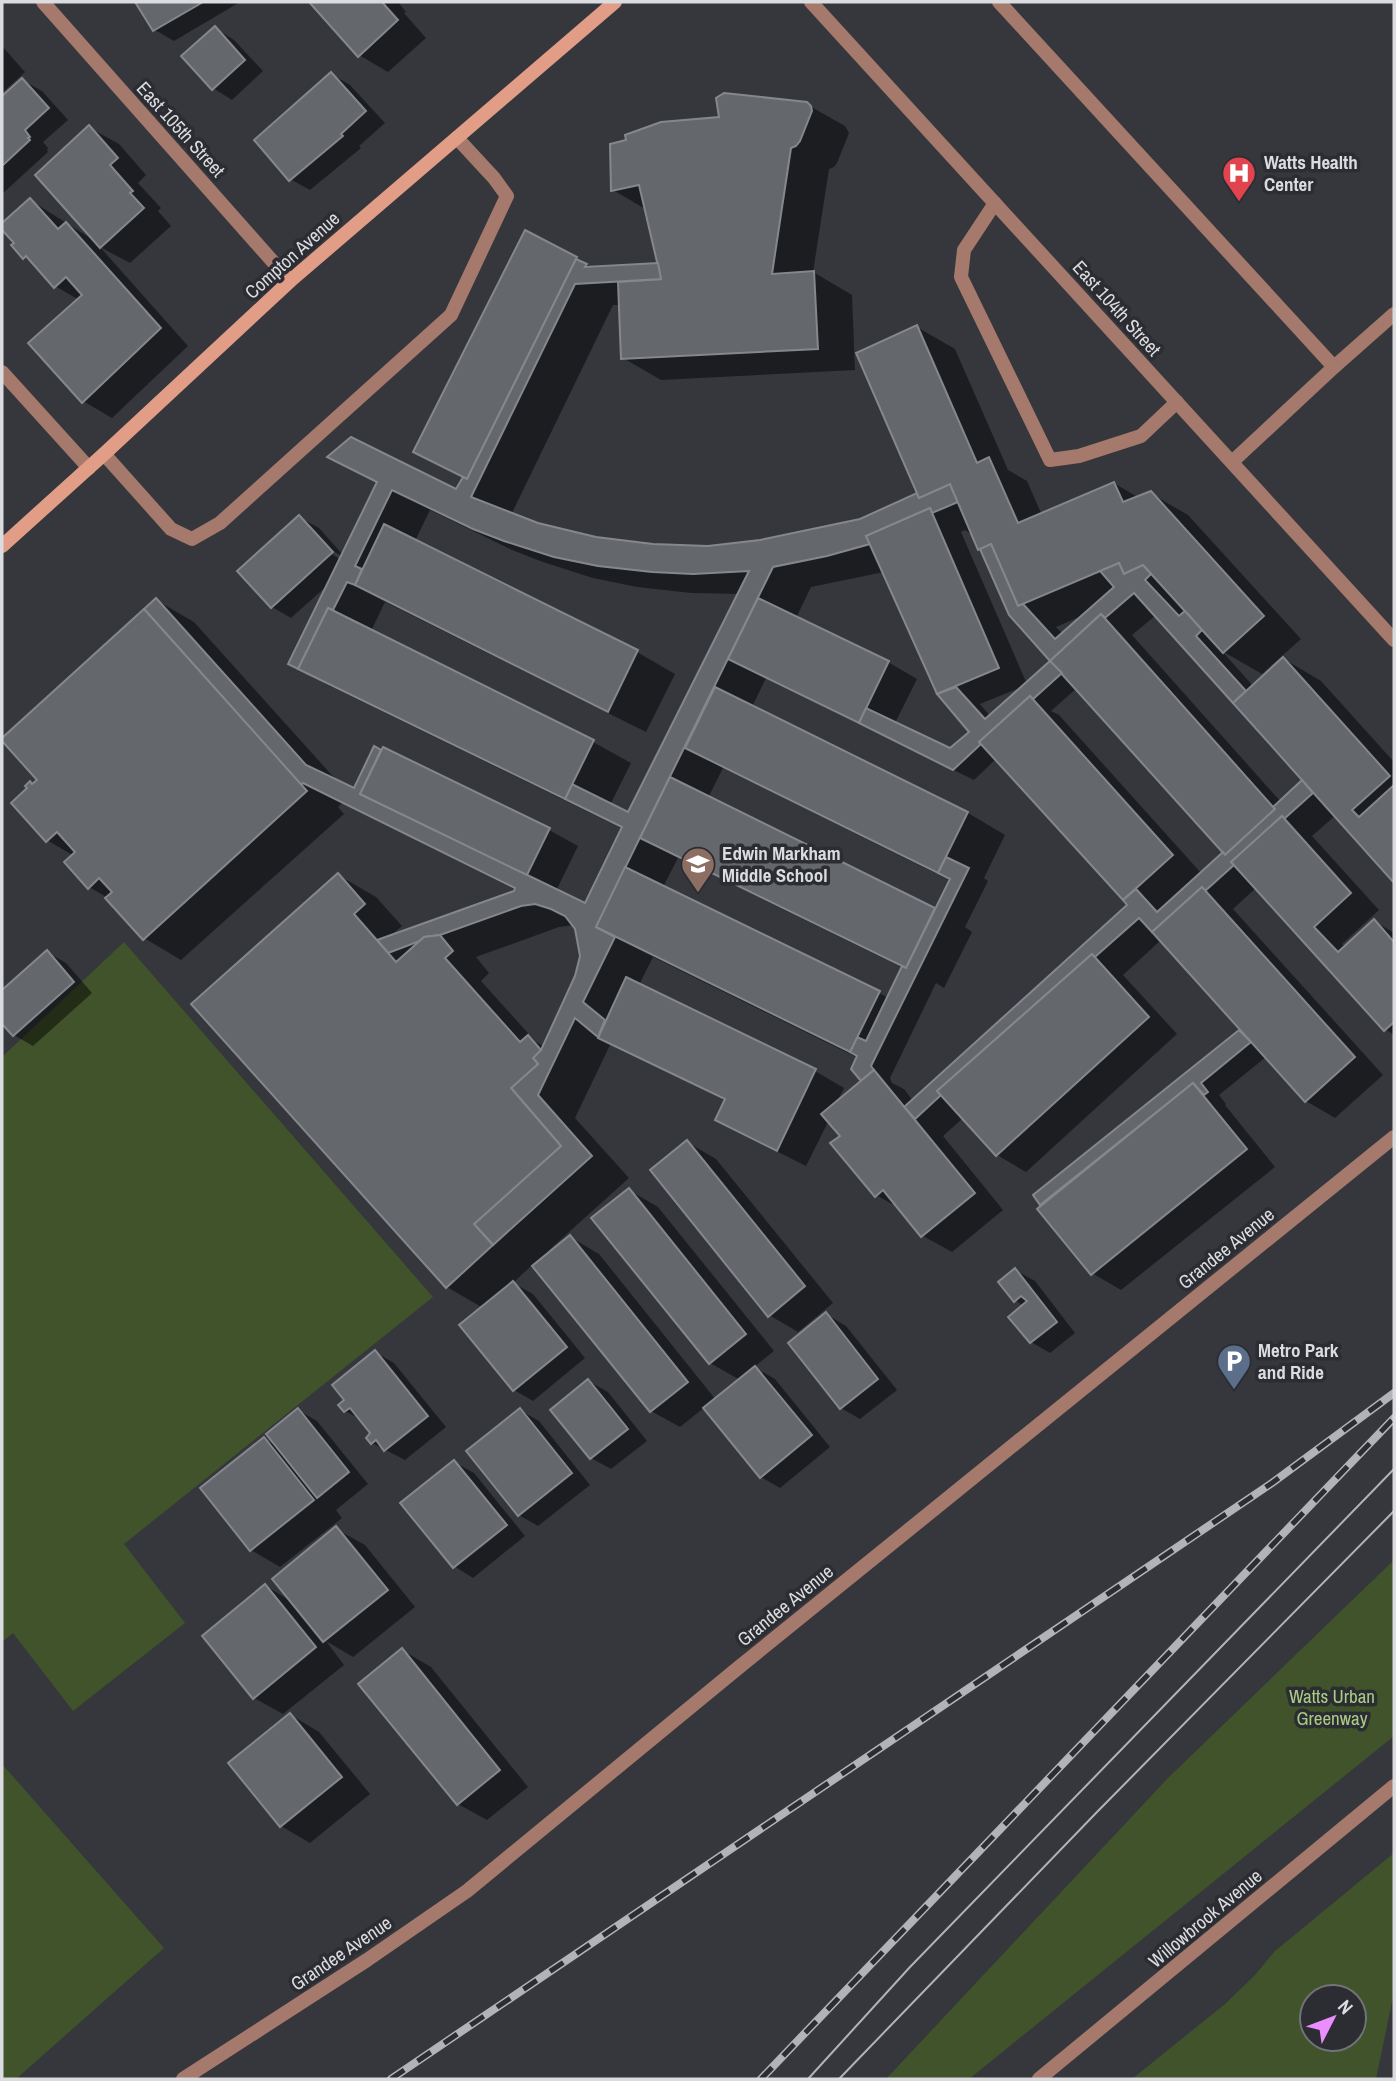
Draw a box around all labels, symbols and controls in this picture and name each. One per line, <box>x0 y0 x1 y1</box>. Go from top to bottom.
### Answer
street label: East 105th Street <box>131 76 231 183</box>
place label: Watts Health Center <box>1264 149 1358 197</box>
hospital icon: Watts Health Center <box>1220 154 1258 203</box>
street label: Compton Avenue <box>239 205 345 305</box>
street label: East 104th Street <box>1067 255 1167 362</box>
place label: Edwin Markham Middle School <box>722 840 841 888</box>
school or university icon: Edwin Markham Middle School <box>679 845 717 894</box>
street label: Grandee Avenue <box>1172 1201 1280 1295</box>
place label: Metro Park and Ride <box>1258 1337 1339 1385</box>
parking icon: Metro Park and Ride <box>1215 1342 1253 1391</box>
street label: Grandee Avenue <box>731 1558 839 1652</box>
park label: Watts Urban Greenway <box>1289 1683 1375 1731</box>
street label: Willowbrook Avenue <box>1143 1863 1267 1973</box>
street label: Grandee Avenue <box>285 1910 397 1996</box>
north arrow <box>1298 1983 1368 2053</box>
text: N <box>1332 1994 1359 2020</box>

